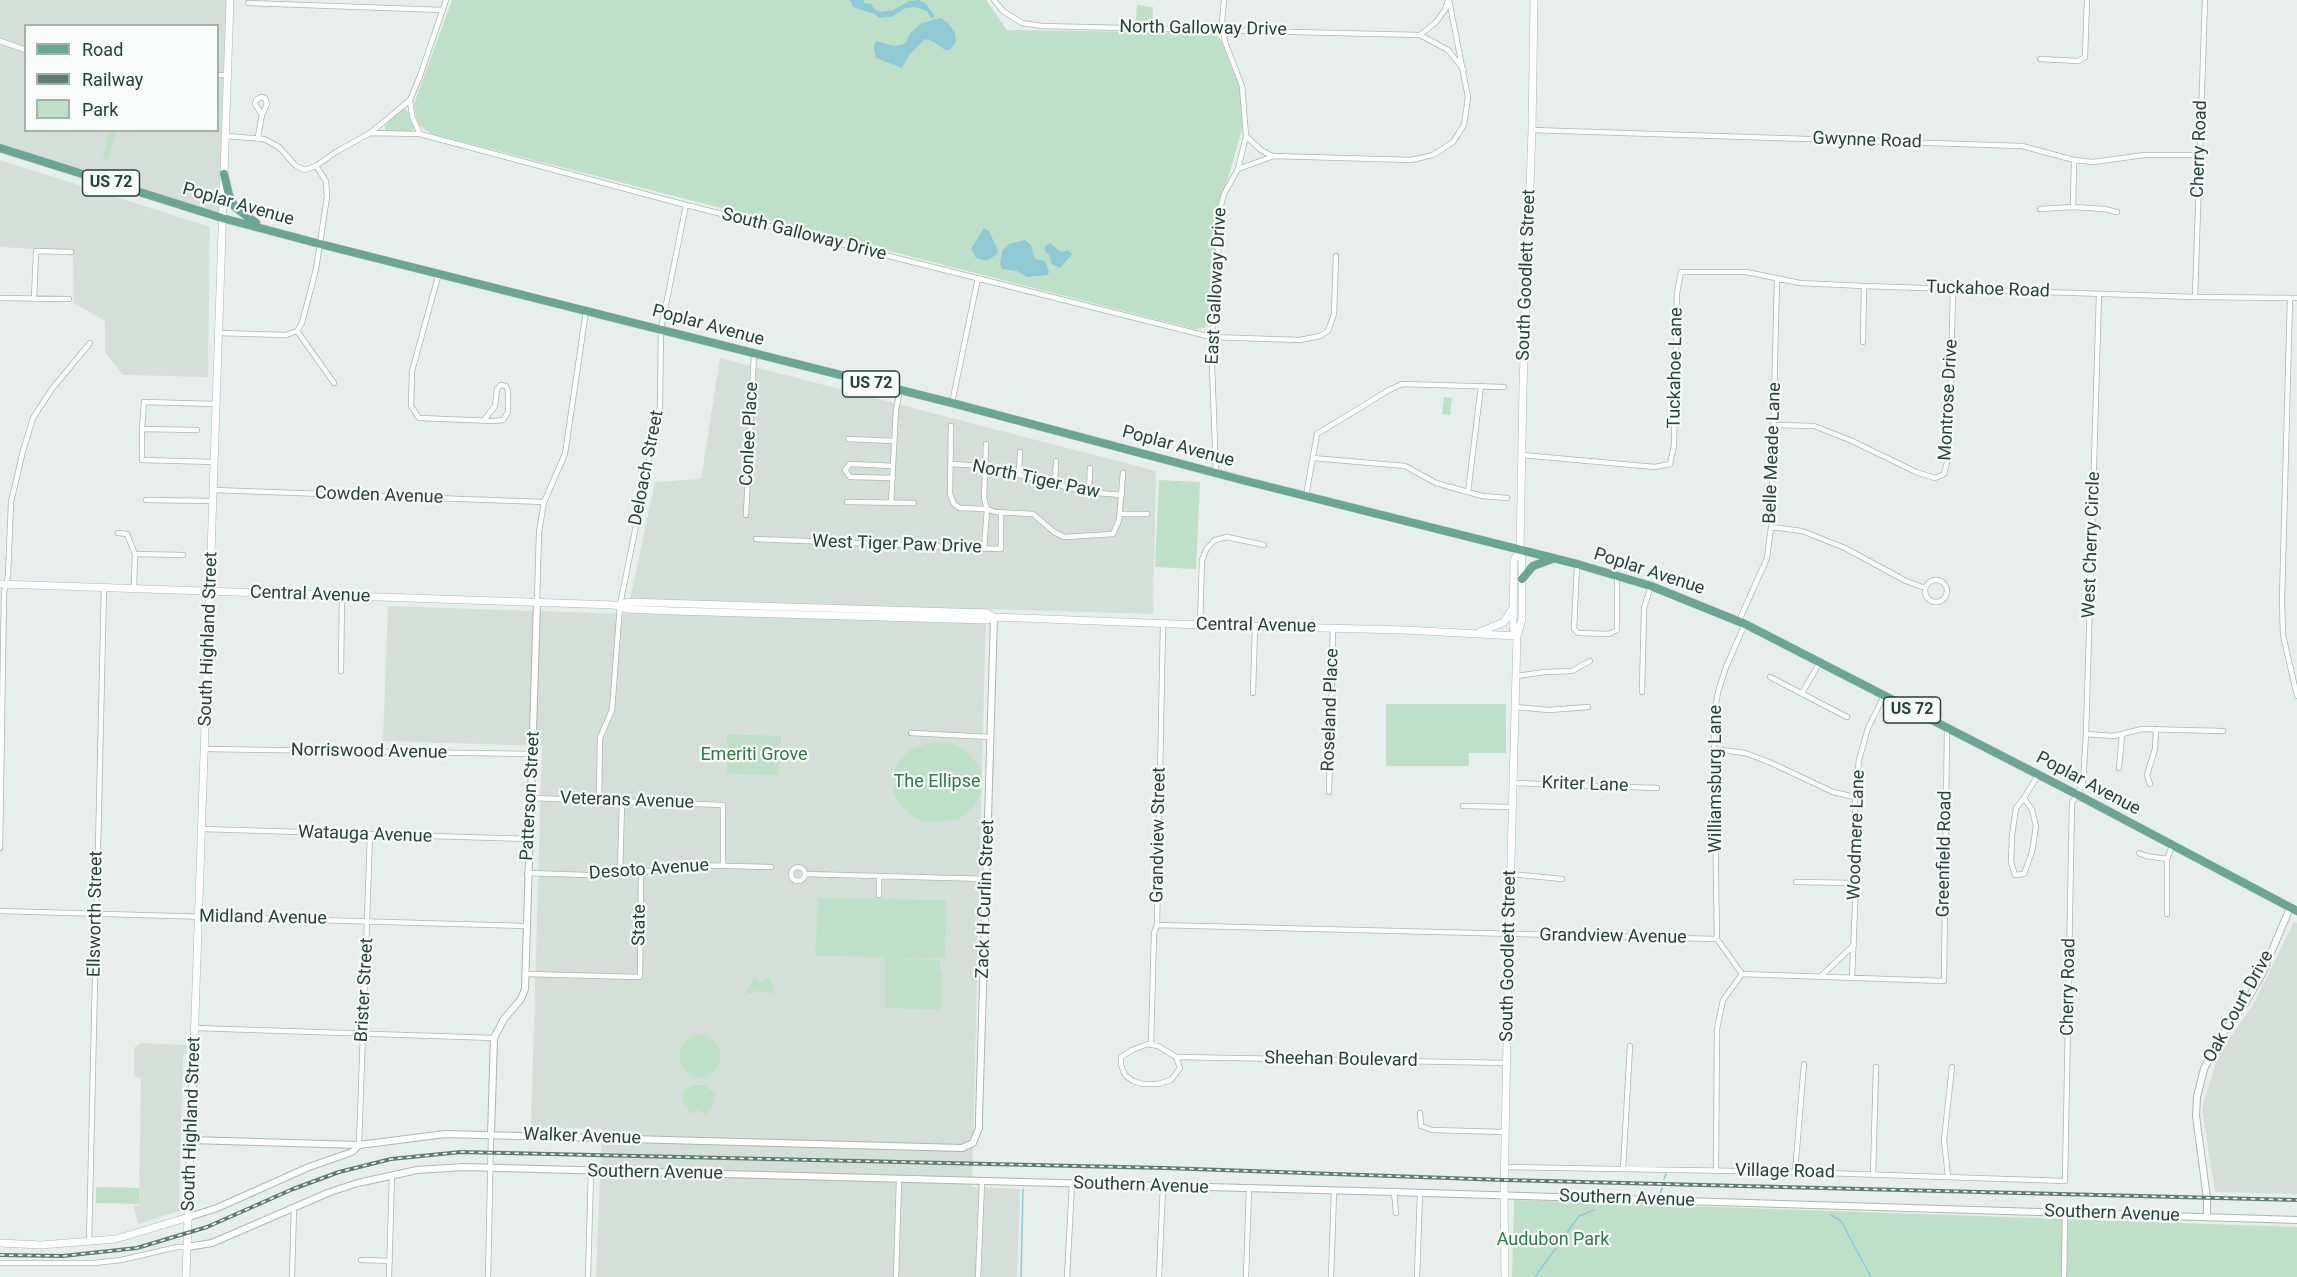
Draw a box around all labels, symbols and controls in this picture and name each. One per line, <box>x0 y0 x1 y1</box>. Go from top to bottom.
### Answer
street label: North Galloway Drive <box>1119 17 1287 41</box>
legend <box>24 24 219 132</box>
text: Road <box>82 39 123 60</box>
text: Railway <box>82 69 143 90</box>
text: Park <box>82 99 118 120</box>
street label: Cherry Road <box>2187 100 2213 198</box>
street label: Gwynne Road <box>1812 128 1922 154</box>
road number: US 72 <box>82 170 140 196</box>
street label: Poplar Avenue <box>180 179 296 231</box>
street label: South Goodlett Street <box>1513 189 1541 361</box>
street label: South Galloway Drive <box>719 204 889 266</box>
street label: East Galloway Drive <box>1202 207 1232 365</box>
street label: Tuckahoe Road <box>1926 277 2050 303</box>
street label: Poplar Avenue <box>650 301 766 351</box>
street label: Tuckahoe Lane <box>1664 307 1688 429</box>
street label: Montrose Drive <box>1935 339 1963 461</box>
road number: US 72 <box>842 371 900 397</box>
street label: Conlee Place <box>736 381 764 487</box>
street label: Belle Meade Lane <box>1760 382 1786 524</box>
street label: Deloach Street <box>625 408 669 528</box>
street label: Poplar Avenue <box>1120 422 1236 472</box>
street label: North Tiger Paw <box>970 456 1102 504</box>
street label: West Cherry Circle <box>2079 471 2105 619</box>
street label: Cowden Avenue <box>314 483 444 509</box>
street label: West Tiger Paw Drive <box>812 531 982 559</box>
street label: Poplar Avenue <box>1591 544 1707 600</box>
street label: South Highland Street <box>195 551 223 727</box>
street label: Central Avenue <box>249 582 371 608</box>
street label: Central Avenue <box>1196 614 1316 638</box>
street label: Roseland Place <box>1318 648 1344 772</box>
road number: US 72 <box>1884 697 1940 723</box>
street label: Williamsburg Lane <box>1705 705 1727 853</box>
street label: Patterson Street <box>517 731 545 861</box>
street label: Norriswood Avenue <box>291 740 447 764</box>
park label: Emeriti Grove <box>700 744 808 766</box>
street label: Poplar Avenue <box>2032 747 2144 821</box>
street label: Grandview Street <box>1147 767 1171 903</box>
street label: Woodmere Lane <box>1844 769 1870 901</box>
park label: The Ellipse <box>894 771 980 793</box>
street label: Kriter Lane <box>1541 773 1629 797</box>
street label: Veterans Avenue <box>560 788 694 814</box>
street label: Greenfield Road <box>1933 790 1957 918</box>
street label: Zack H Curlin Street <box>972 819 1000 979</box>
street label: Watauga Avenue <box>298 822 432 848</box>
street label: Ellsworth Street <box>84 851 108 977</box>
street label: Desoto Avenue <box>588 855 710 885</box>
street label: South Goodlett Street <box>1497 870 1521 1042</box>
street label: State <box>629 904 651 946</box>
street label: Midland Avenue <box>199 906 327 930</box>
street label: Grandview Avenue <box>1539 925 1687 949</box>
street label: Brister Street <box>351 937 379 1043</box>
street label: Cherry Road <box>2057 938 2081 1036</box>
street label: Oak Court Drive <box>2199 947 2279 1067</box>
street label: South Highland Street <box>178 1036 206 1212</box>
street label: Sheehan Boulevard <box>1264 1048 1418 1072</box>
street label: Walker Avenue <box>523 1124 641 1150</box>
street label: Village Road <box>1735 1160 1835 1184</box>
street label: Southern Avenue <box>587 1161 723 1185</box>
street label: Southern Avenue <box>1073 1173 1209 1199</box>
street label: Southern Avenue <box>1559 1186 1695 1212</box>
street label: Southern Avenue <box>2044 1201 2180 1227</box>
park label: Audubon Park <box>1497 1229 1609 1251</box>

